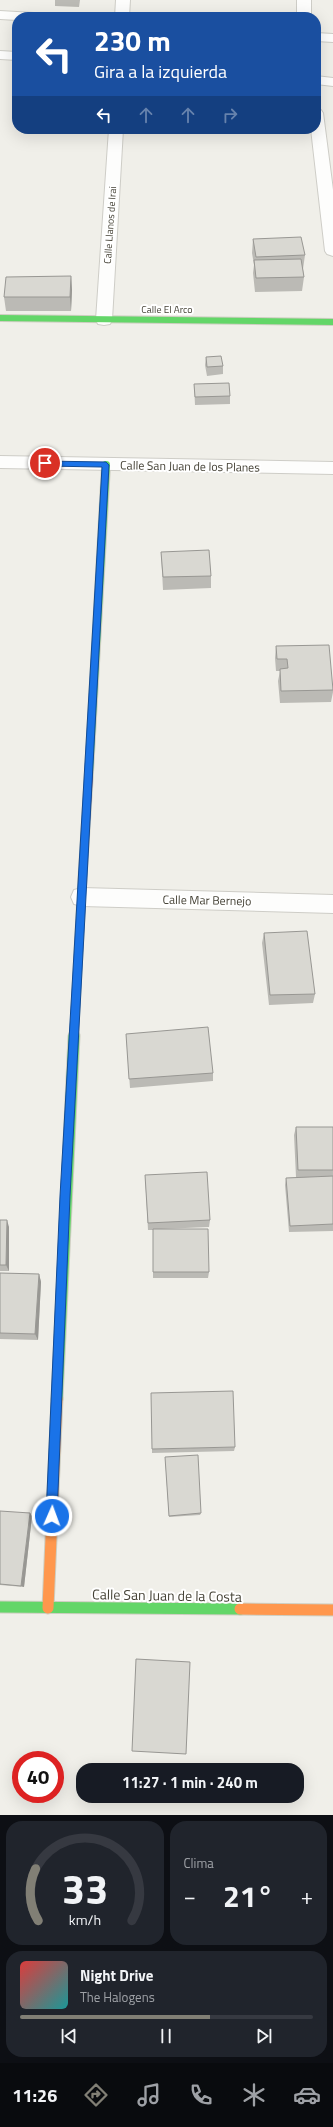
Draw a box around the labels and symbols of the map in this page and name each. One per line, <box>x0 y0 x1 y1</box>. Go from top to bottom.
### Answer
street label: Calle Llanos de Irai <box>100 186 120 264</box>
street label: Calle El Arco <box>141 302 193 317</box>
pin <box>28 446 62 480</box>
street label: Calle San Juan de los Planes <box>120 455 260 477</box>
street label: Calle Mar Bernejo <box>162 890 252 910</box>
position arrow <box>31 1495 73 1537</box>
street label: Calle San Juan de la Costa <box>92 1583 242 1607</box>
speed limit sign: 40 <box>12 1751 64 1803</box>

